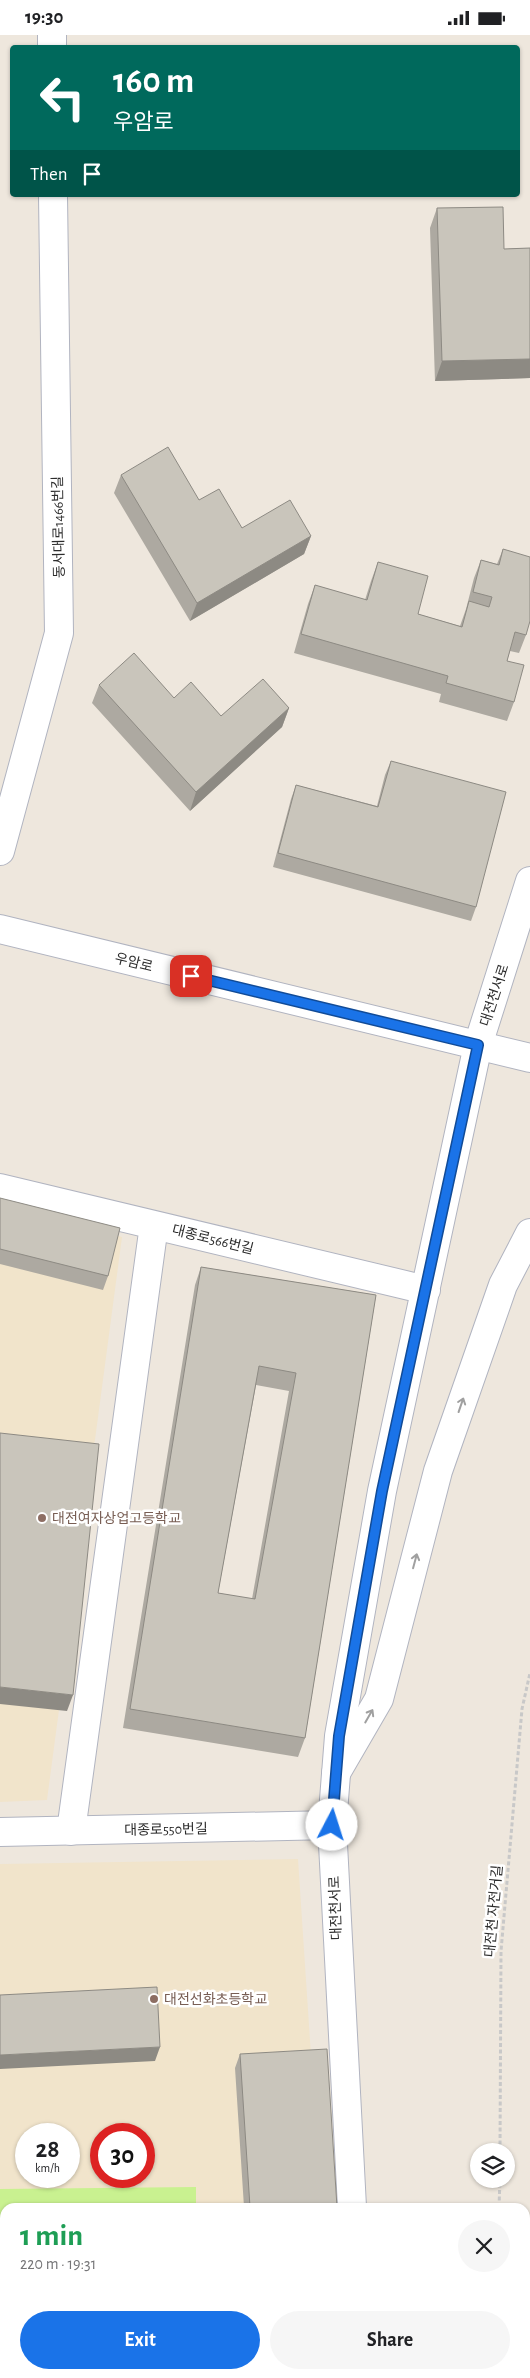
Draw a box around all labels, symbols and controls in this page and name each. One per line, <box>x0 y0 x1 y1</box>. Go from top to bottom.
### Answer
text: 19:30 <box>25 8 63 27</box>
text: 160 m <box>113 64 194 99</box>
icon: left <box>30 65 95 130</box>
text: 우암로 <box>113 111 174 133</box>
icon: arrive <box>78 160 106 188</box>
text: Then <box>30 165 68 184</box>
street label: 동서대로1466번길 <box>50 476 67 578</box>
street label: 우암로 <box>113 951 155 974</box>
pin <box>170 955 212 997</box>
icon: arrive <box>177 962 205 990</box>
street label: 대전천서로 <box>476 962 512 1028</box>
street label: 대종로566번길 <box>171 1222 255 1257</box>
one-way arrow <box>457 1398 466 1414</box>
place label: 대전여자상업고등학교 <box>52 1510 181 1526</box>
marker: 대전여자상업고등학교 <box>36 1512 48 1524</box>
one-way arrow <box>411 1553 420 1569</box>
one-way arrow <box>365 1710 375 1724</box>
position arrow <box>305 1798 357 1850</box>
street label: 대종로550번길 <box>124 1821 208 1838</box>
street label: 대전천 자전거길 <box>481 1864 505 1958</box>
street label: 대전천서로 <box>326 1875 344 1940</box>
place label: 대전선화초등학교 <box>164 1991 267 2007</box>
marker: 대전선화초등학교 <box>148 1993 160 2005</box>
speed limit sign: 30 <box>90 2123 155 2188</box>
text: 28 <box>35 2137 60 2162</box>
map controls <box>470 2143 515 2188</box>
button: layers <box>470 2143 515 2188</box>
text: km/h <box>35 2162 60 2174</box>
button: close <box>458 2220 510 2272</box>
text: 1 min <box>20 2221 83 2251</box>
text: 220 m · 19:31 <box>20 2256 96 2272</box>
button: Exit <box>20 2311 260 2369</box>
button: Share <box>270 2311 510 2369</box>

